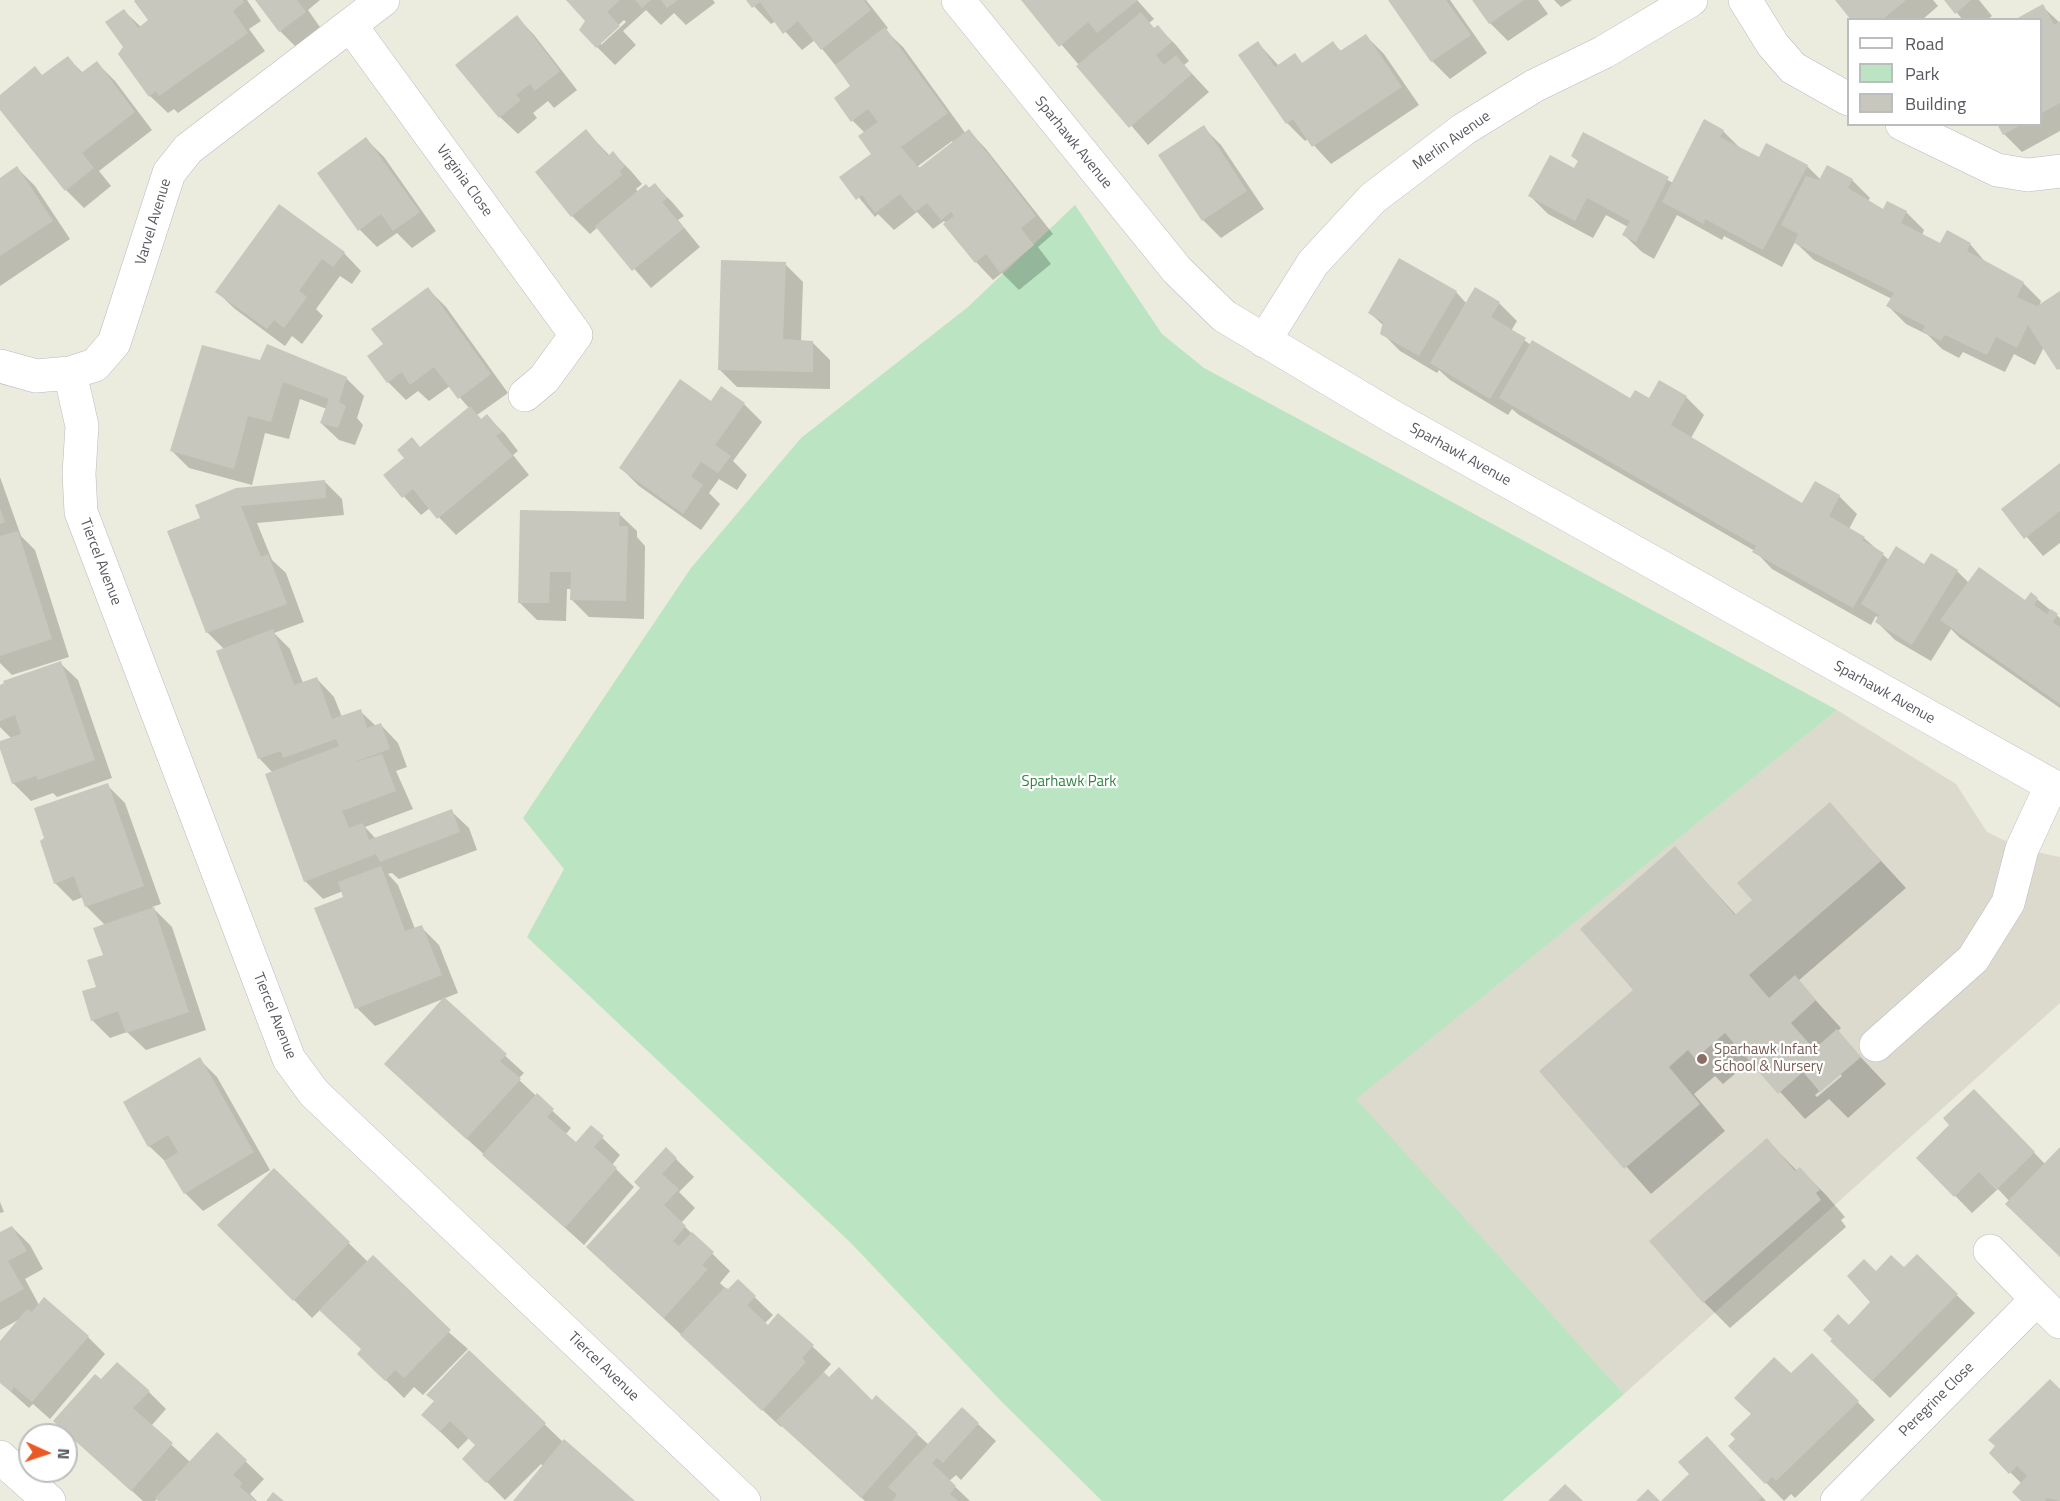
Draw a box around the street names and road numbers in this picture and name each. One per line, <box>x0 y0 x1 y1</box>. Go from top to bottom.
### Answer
street label: Sparhawk Avenue <box>1030 93 1116 193</box>
street label: Merlin Avenue <box>1410 108 1494 174</box>
street label: Virginia Close <box>432 142 496 220</box>
street label: Varvel Avenue <box>132 177 176 267</box>
street label: Sparhawk Avenue <box>1406 420 1514 490</box>
street label: Tiercel Avenue <box>75 516 125 608</box>
street label: Sparhawk Avenue <box>1830 658 1938 728</box>
street label: Tiercel Avenue <box>249 970 299 1062</box>
street label: Tiercel Avenue <box>564 1329 642 1405</box>
street label: Peregrine Close <box>1896 1359 1978 1441</box>

